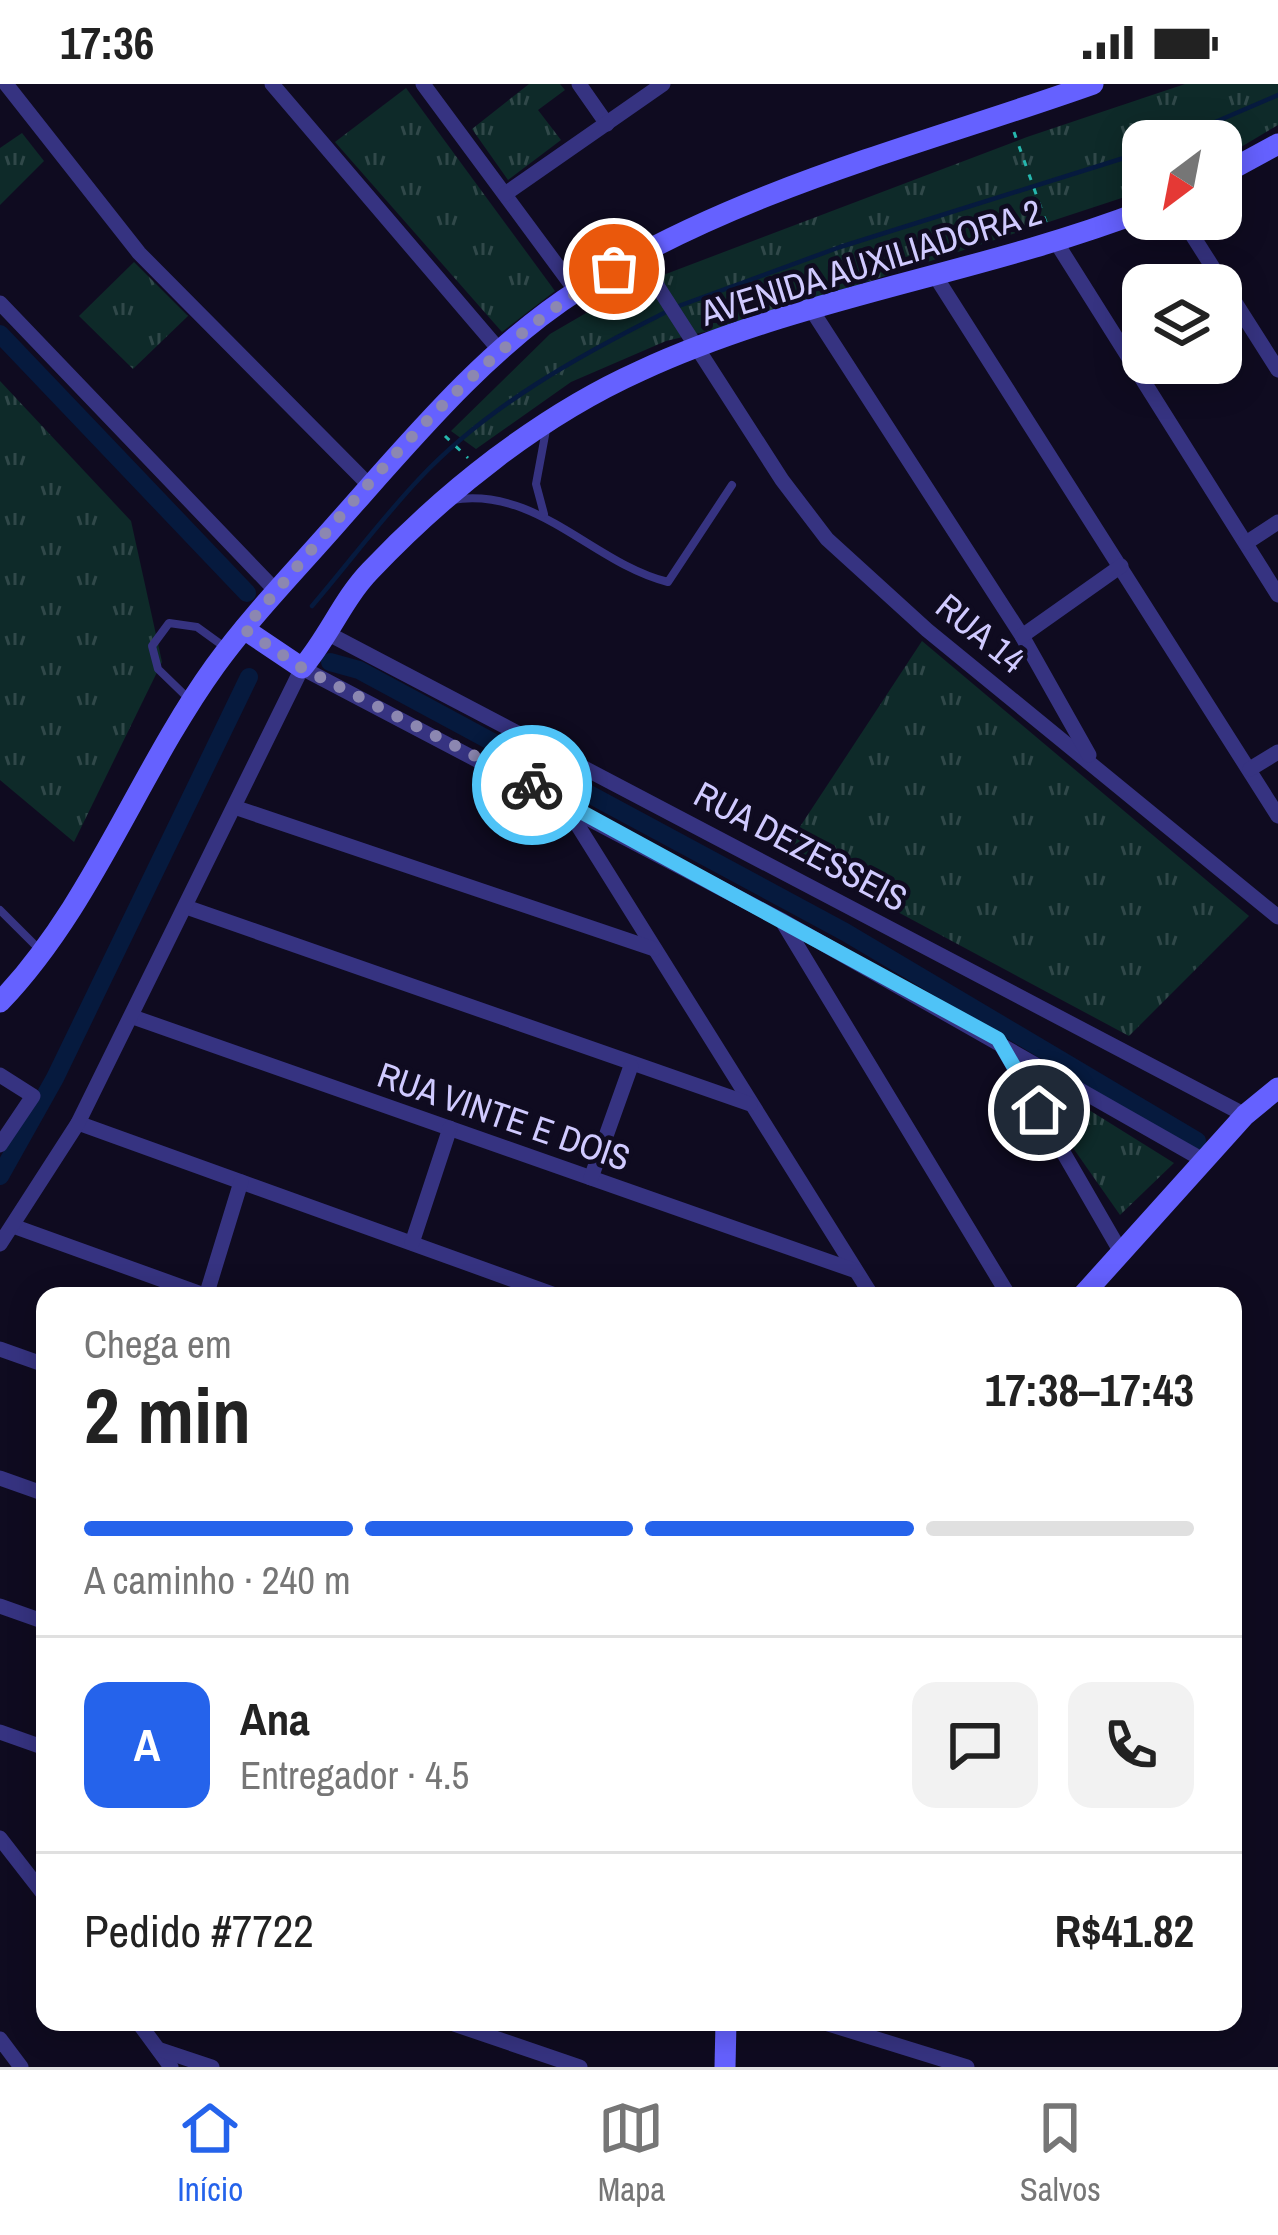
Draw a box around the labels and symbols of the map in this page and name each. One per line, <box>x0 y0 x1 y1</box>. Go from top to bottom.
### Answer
north arrow <box>1122 120 1242 240</box>
street label: AVENIDA AUXILIADORA 2 <box>694 187 1047 337</box>
pin <box>563 218 665 320</box>
street label: RUA 14 <box>926 582 1036 684</box>
courier <box>472 725 592 845</box>
street label: RUA DEZESSEIS <box>686 770 916 922</box>
street label: RUA VINTE E DOIS <box>371 1050 637 1182</box>
pin <box>988 1059 1090 1161</box>

